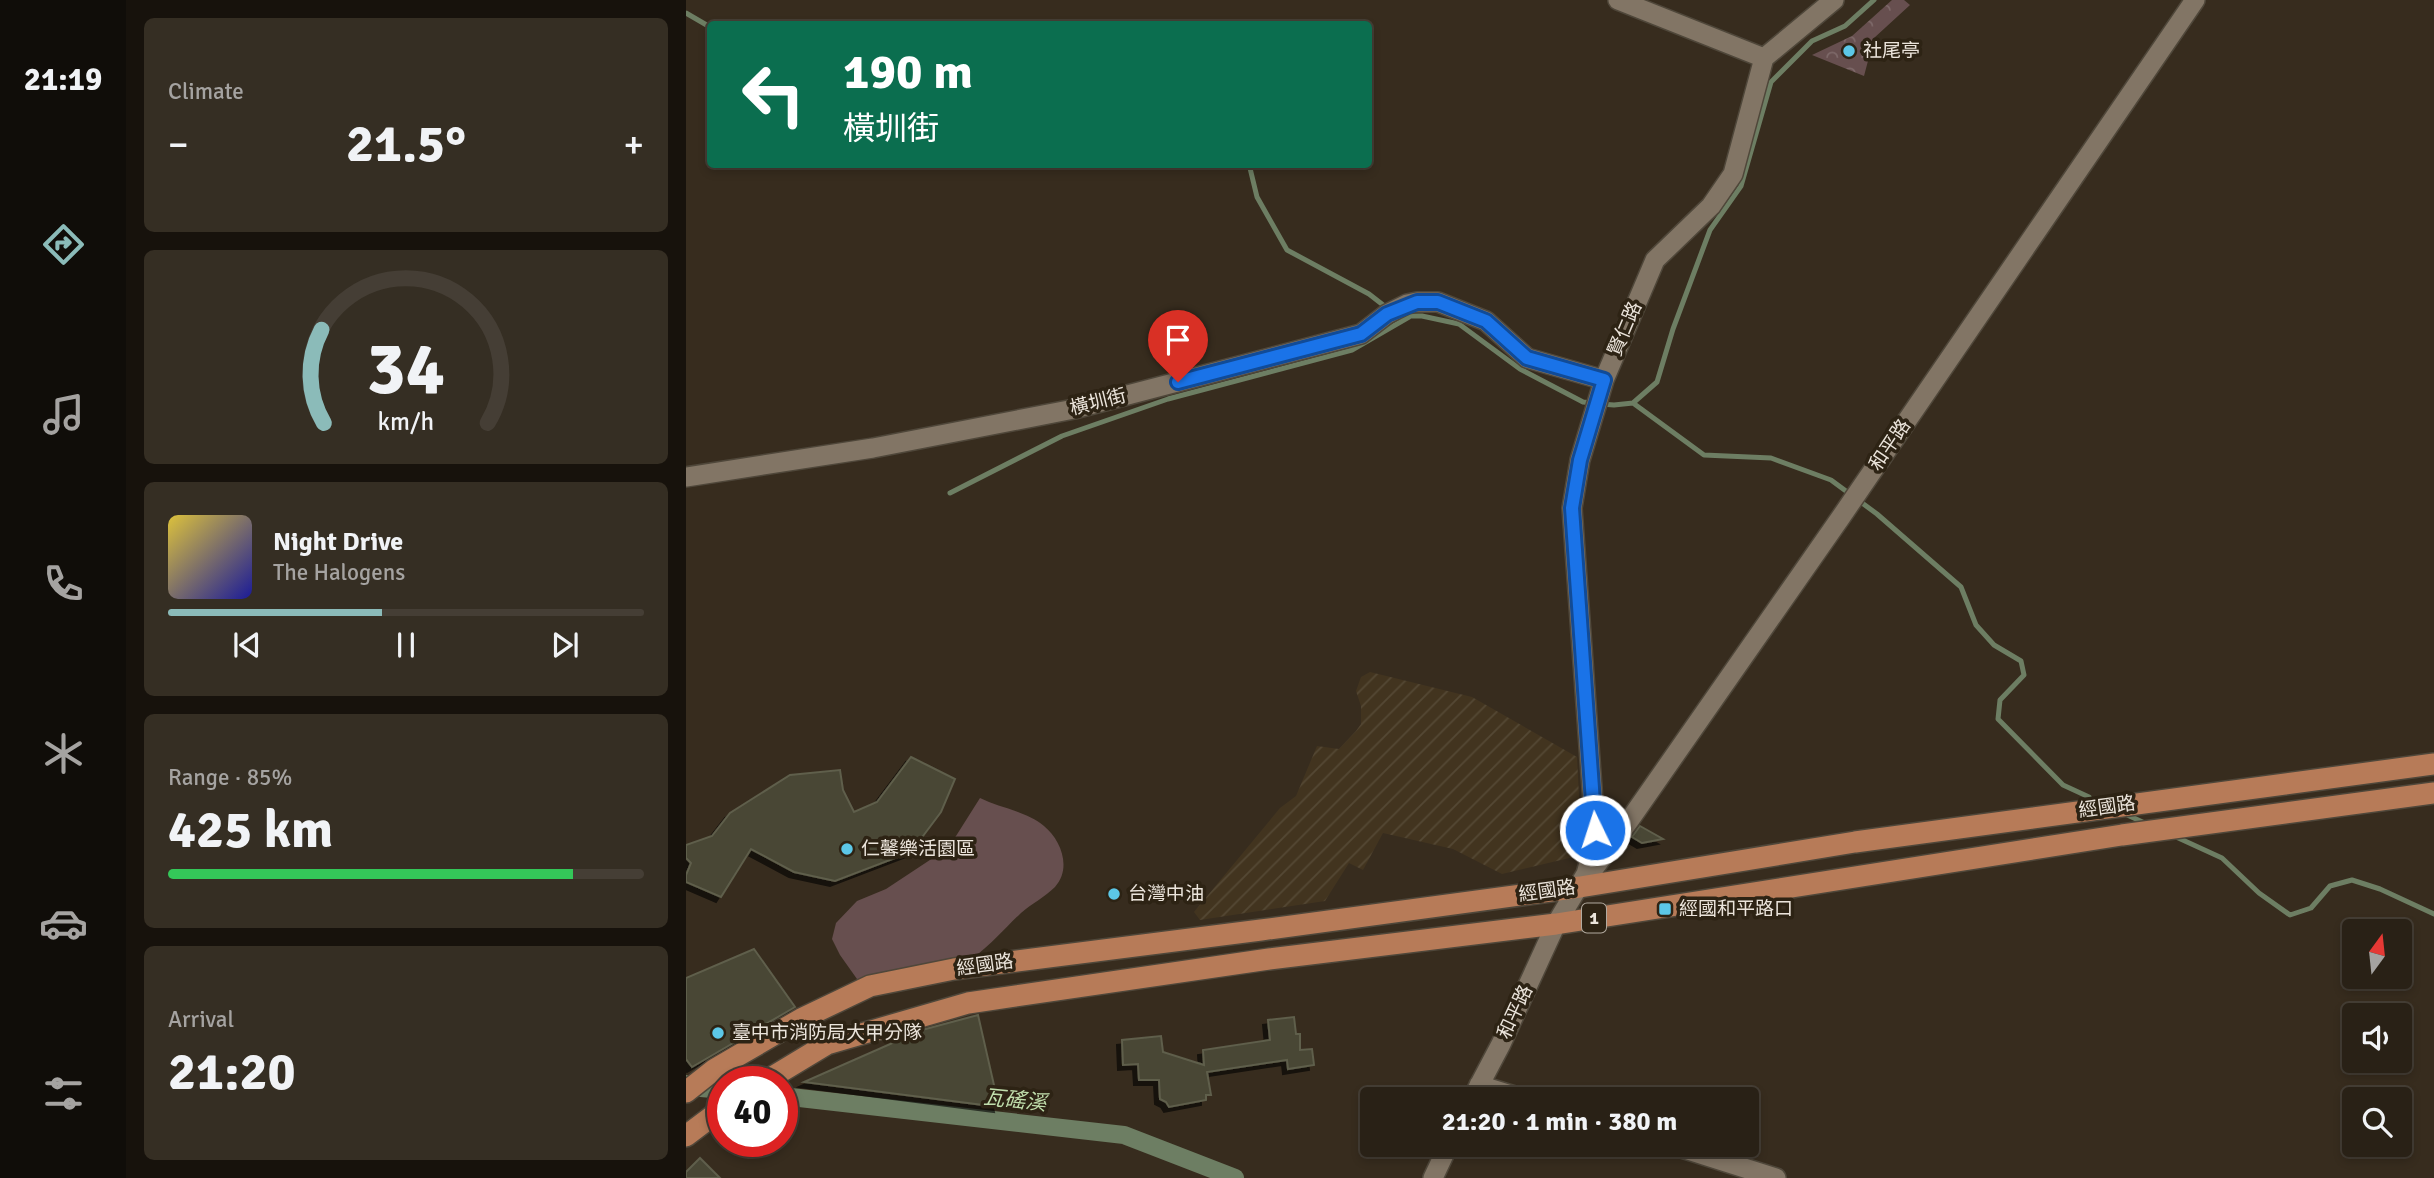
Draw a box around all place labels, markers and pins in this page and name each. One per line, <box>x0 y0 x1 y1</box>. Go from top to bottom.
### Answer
place label: 社尾亭 <box>1863 39 1920 63</box>
marker: 社尾亭 <box>1841 43 1857 59</box>
pin <box>1148 310 1208 382</box>
place label: 仁馨樂活園區 <box>861 837 975 861</box>
marker: 仁馨樂活園區 <box>839 841 855 857</box>
place label: 台灣中油 <box>1128 882 1204 906</box>
marker: 台灣中油 <box>1106 886 1122 902</box>
place label: 經國和平路口 <box>1679 897 1793 921</box>
marker: 經國和平路口 <box>1657 901 1673 917</box>
place label: 臺中市消防局大甲分隊 <box>732 1021 922 1045</box>
marker: 臺中市消防局大甲分隊 <box>710 1025 726 1041</box>

